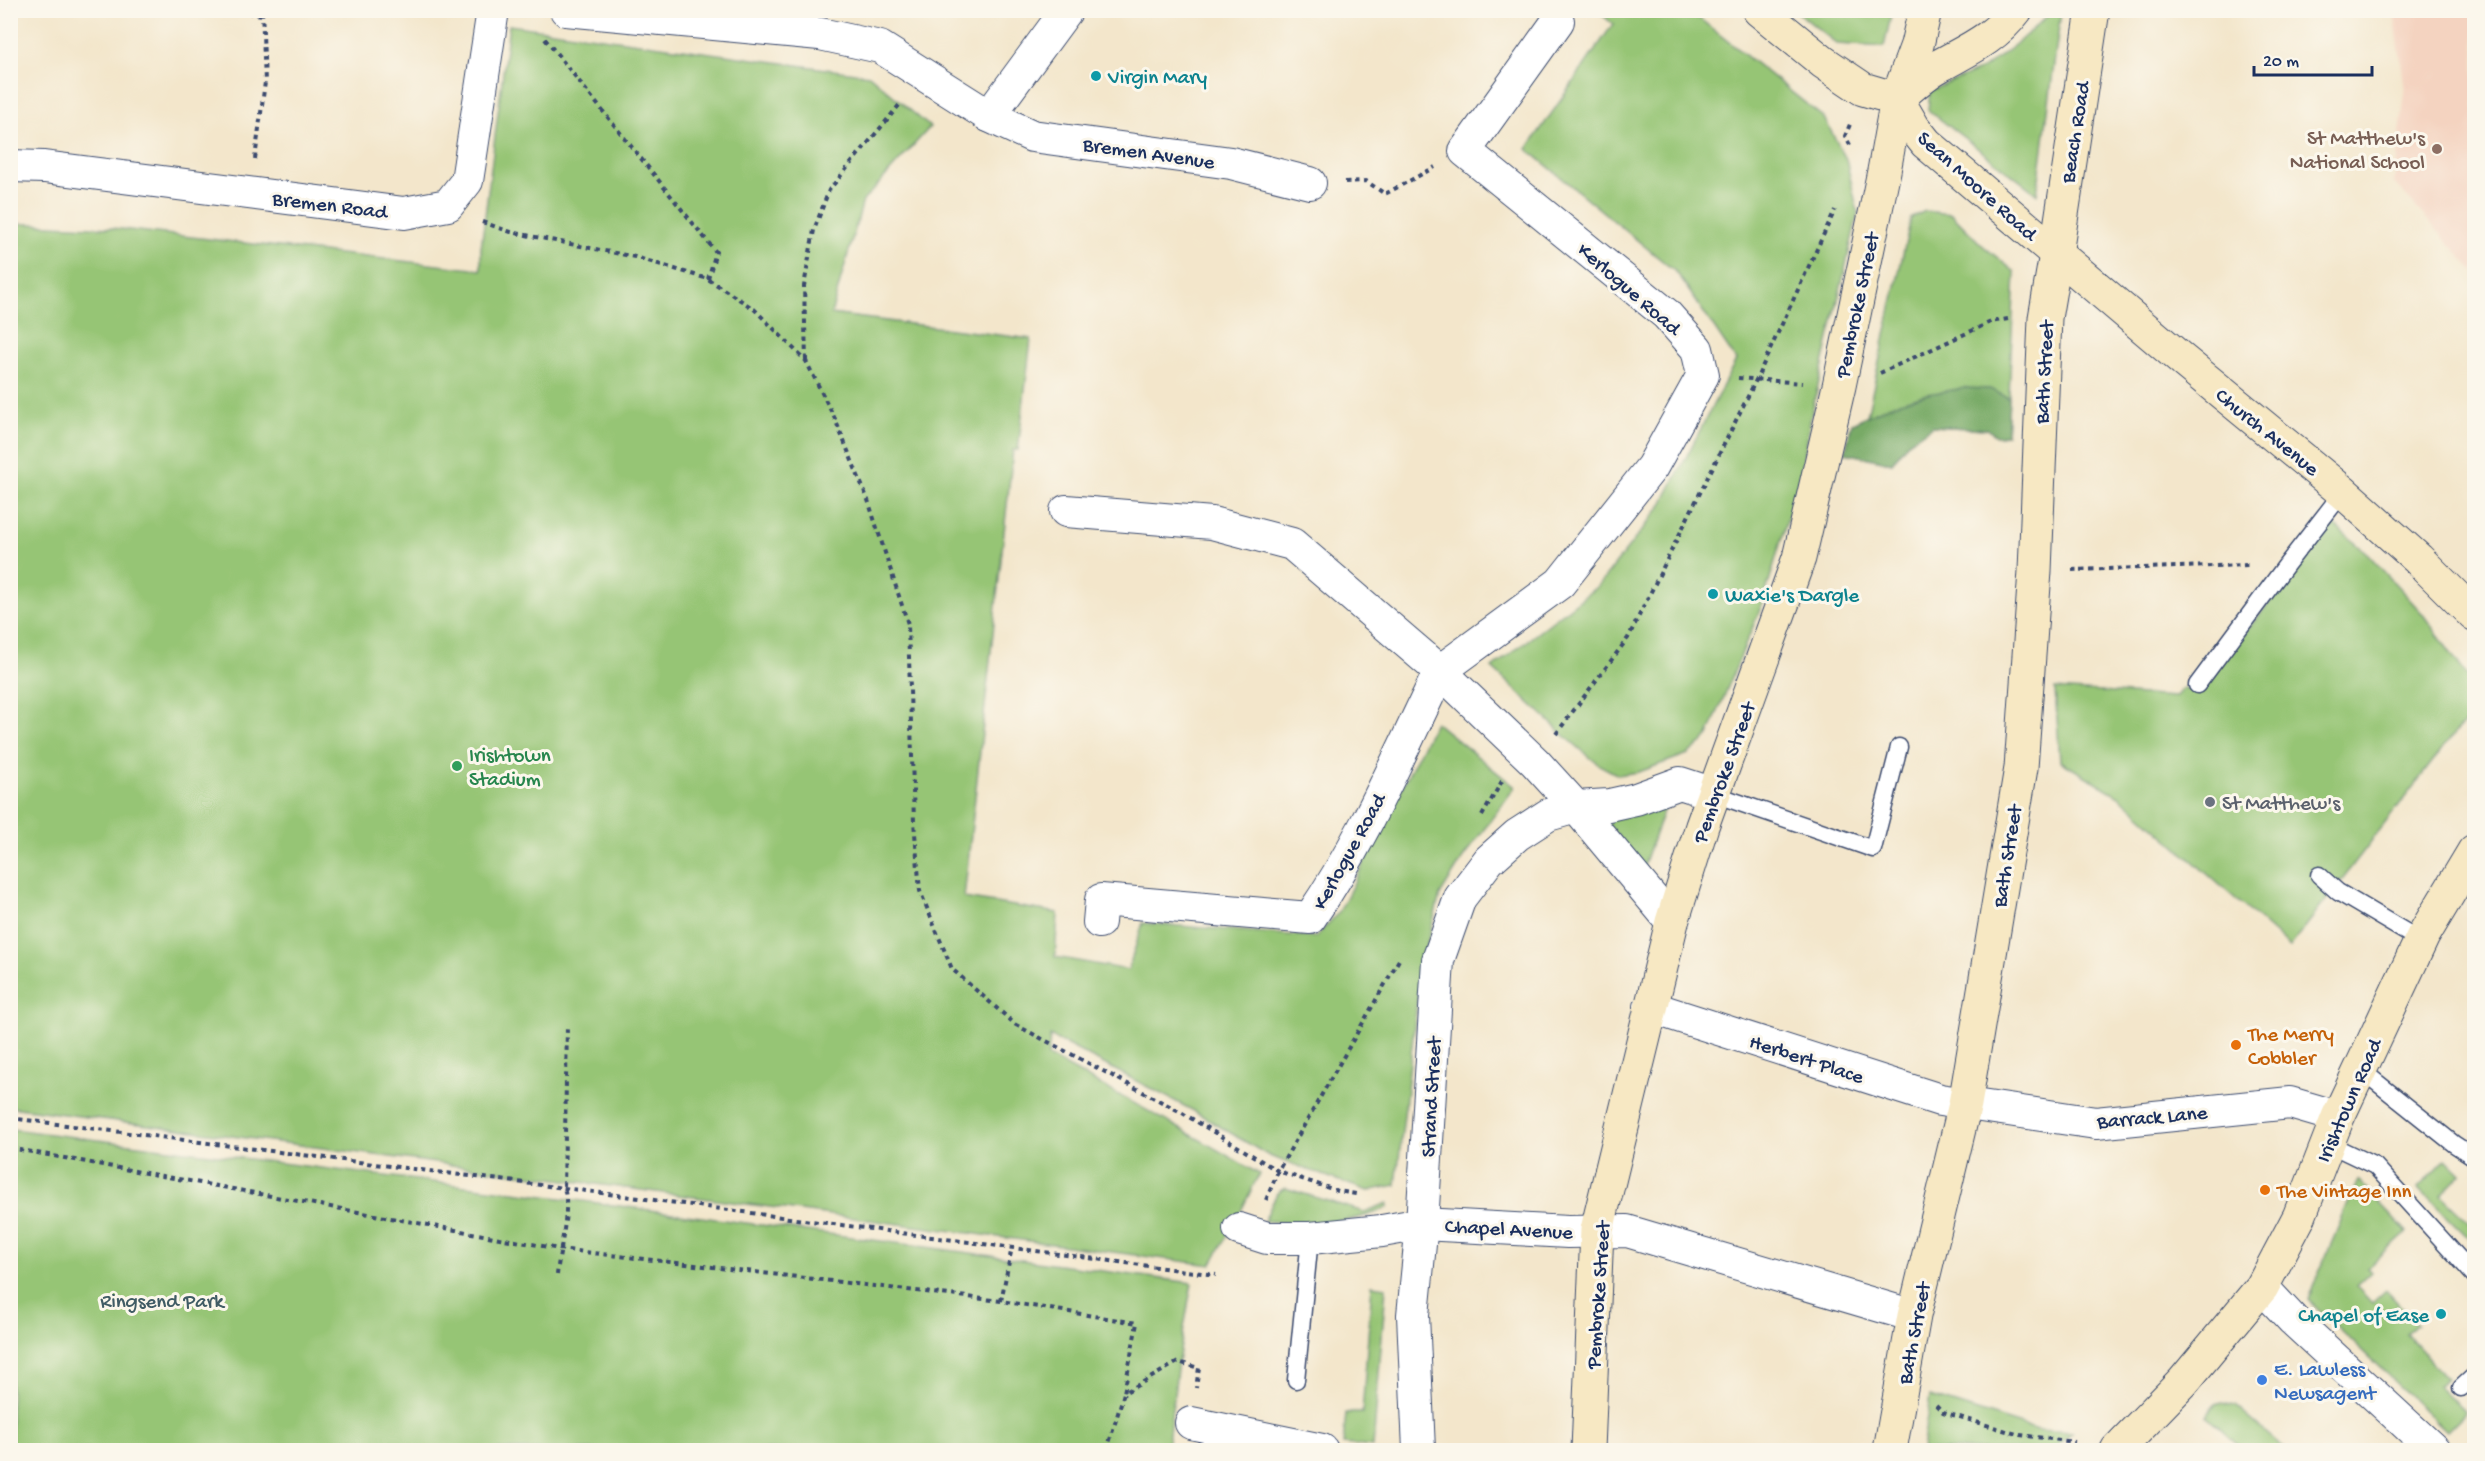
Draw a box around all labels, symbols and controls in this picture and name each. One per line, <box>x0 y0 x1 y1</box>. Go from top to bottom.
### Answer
scale bar <box>2254 39 2372 77</box>
text: 20 m <box>2263 52 2299 73</box>
place label: Virgin Mary <box>1107 67 1207 92</box>
marker: Virgin Mary <box>1089 69 1103 83</box>
street label: Beach Road <box>2057 78 2098 186</box>
street label: Sean Moore Road <box>1911 127 2042 249</box>
place label: St Matthew's National School <box>2290 128 2426 177</box>
street label: Bremen Avenue <box>1080 134 1217 177</box>
marker: St Matthew's National School <box>2430 142 2444 156</box>
street label: Bremen Road <box>270 188 390 227</box>
street label: Pembroke Street <box>1832 228 1888 382</box>
street label: Kerlogue Road <box>1571 239 1686 343</box>
street label: Bath Street <box>2031 318 2062 425</box>
street label: Church Avenue <box>2209 384 2324 484</box>
place label: Waxie's Dargle <box>1725 585 1860 610</box>
marker: Waxie's Dargle <box>1706 587 1720 601</box>
street label: Pembroke Street <box>1689 697 1764 848</box>
place label: Irishtown Stadium <box>469 745 551 794</box>
marker: Irishtown Stadium <box>450 759 464 773</box>
street label: Kerlogue Road <box>1309 789 1394 915</box>
place label: St Matthew's <box>2222 793 2341 818</box>
marker: St Matthew's <box>2203 795 2217 809</box>
street label: Bath Street <box>1989 801 2030 910</box>
place label: The Merry Cobbler <box>2247 1024 2334 1073</box>
street label: Herbert Place <box>1745 1031 1867 1092</box>
street label: Strand Street <box>1418 1034 1449 1158</box>
street label: Irishtown Road <box>2313 1034 2390 1167</box>
marker: The Merry Cobbler <box>2229 1038 2243 1052</box>
street label: Barrack Lane <box>2095 1102 2210 1137</box>
place label: The Vintage Inn <box>2276 1181 2411 1206</box>
marker: The Vintage Inn <box>2258 1183 2272 1197</box>
street label: Chapel Avenue <box>1444 1216 1575 1247</box>
street label: Pembroke Street <box>1583 1218 1618 1371</box>
street label: Bath Street <box>1894 1278 1939 1388</box>
park label: Ringsend Park <box>100 1291 226 1316</box>
place label: Chapel of Ease <box>2298 1305 2430 1330</box>
marker: Chapel of Ease <box>2434 1307 2448 1321</box>
place label: E. Lawless Newsagent <box>2274 1359 2378 1408</box>
marker: E. Lawless Newsagent <box>2255 1373 2269 1387</box>

